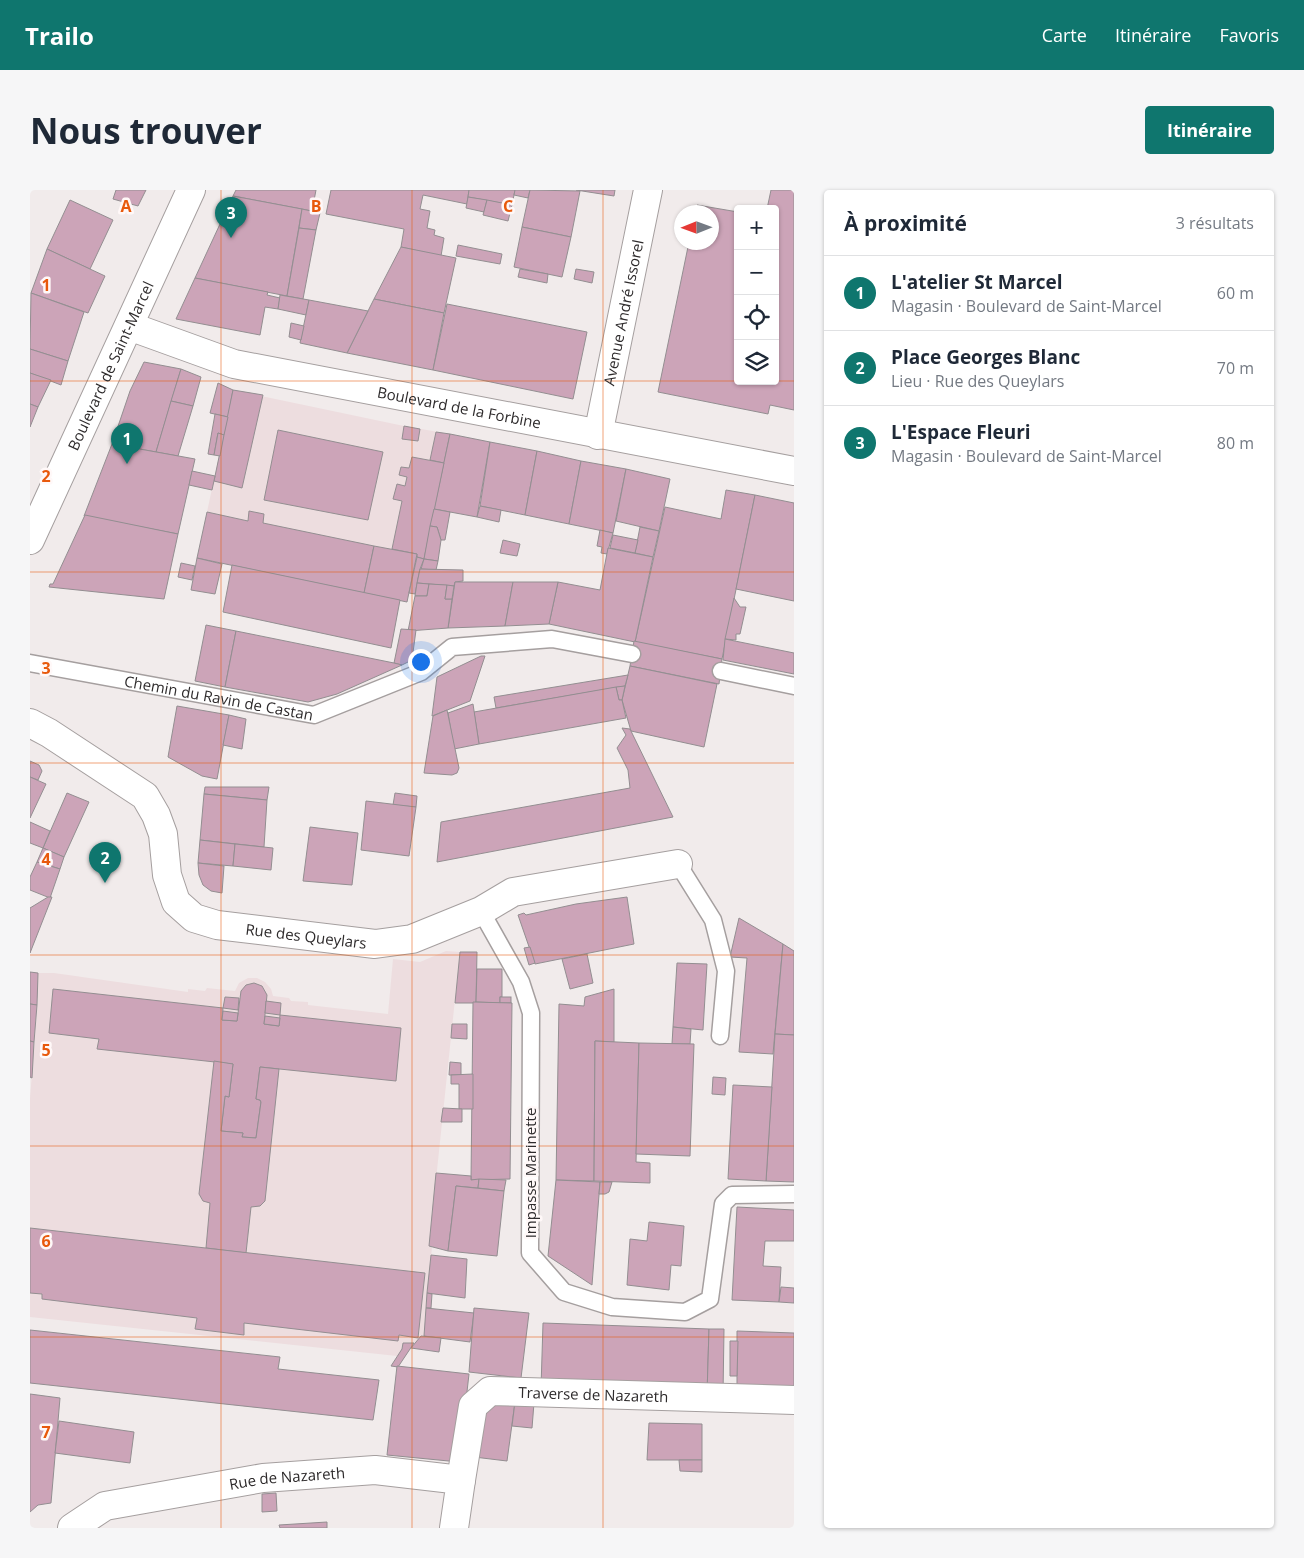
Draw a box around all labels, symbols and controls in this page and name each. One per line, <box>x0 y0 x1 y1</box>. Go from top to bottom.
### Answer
text: Trailo <box>25 19 94 52</box>
text: Carte <box>1042 23 1087 47</box>
text: Itinéraire <box>1115 23 1191 47</box>
text: Favoris <box>1219 23 1279 47</box>
button: Itinéraire <box>1145 106 1274 154</box>
text: Nous trouver <box>30 107 262 154</box>
text: A <box>120 195 132 217</box>
text: B <box>311 195 321 217</box>
text: C <box>503 195 513 217</box>
pin: 3 <box>215 197 247 238</box>
north arrow <box>674 205 719 250</box>
map controls <box>734 205 779 385</box>
button: + <box>734 205 779 250</box>
text: À proximité <box>844 209 967 237</box>
text: 3 résultats <box>1176 212 1254 234</box>
street label: Avenue André Issorel <box>598 238 648 387</box>
button: − <box>734 250 779 295</box>
text: L'atelier St Marcel <box>891 269 1063 295</box>
text: 1 <box>41 274 51 296</box>
street label: Boulevard de Saint-Marcel <box>63 278 158 453</box>
text: 1 <box>855 282 865 304</box>
text: 60 m <box>1217 282 1254 304</box>
button: locate <box>734 295 779 340</box>
text: Magasin · Boulevard de Saint-Marcel <box>891 295 1162 317</box>
button: layers <box>734 340 779 385</box>
text: Place Georges Blanc <box>891 344 1080 370</box>
text: 2 <box>855 357 865 379</box>
text: 70 m <box>1217 357 1254 379</box>
text: Lieu · Rue des Queylars <box>891 370 1064 392</box>
street label: Boulevard de la Forbine <box>376 382 543 432</box>
text: L'Espace Fleuri <box>891 419 1031 445</box>
pin: 1 <box>111 423 143 464</box>
text: 3 <box>855 432 865 454</box>
text: 80 m <box>1217 432 1254 454</box>
text: Magasin · Boulevard de Saint-Marcel <box>891 445 1162 467</box>
text: 2 <box>41 465 51 487</box>
your location <box>408 649 434 675</box>
text: 3 <box>41 657 51 679</box>
street label: Chemin du Ravin de Castan <box>123 670 315 725</box>
pin: 2 <box>89 842 121 883</box>
text: 4 <box>41 848 51 870</box>
street label: Rue des Queylars <box>244 919 368 953</box>
text: 5 <box>41 1039 51 1061</box>
street label: Impasse Marinette <box>520 1108 540 1238</box>
text: 6 <box>41 1230 51 1252</box>
street label: Traverse de Nazareth <box>518 1382 669 1406</box>
text: 7 <box>41 1421 51 1443</box>
street label: Rue de Nazareth <box>227 1462 346 1494</box>

